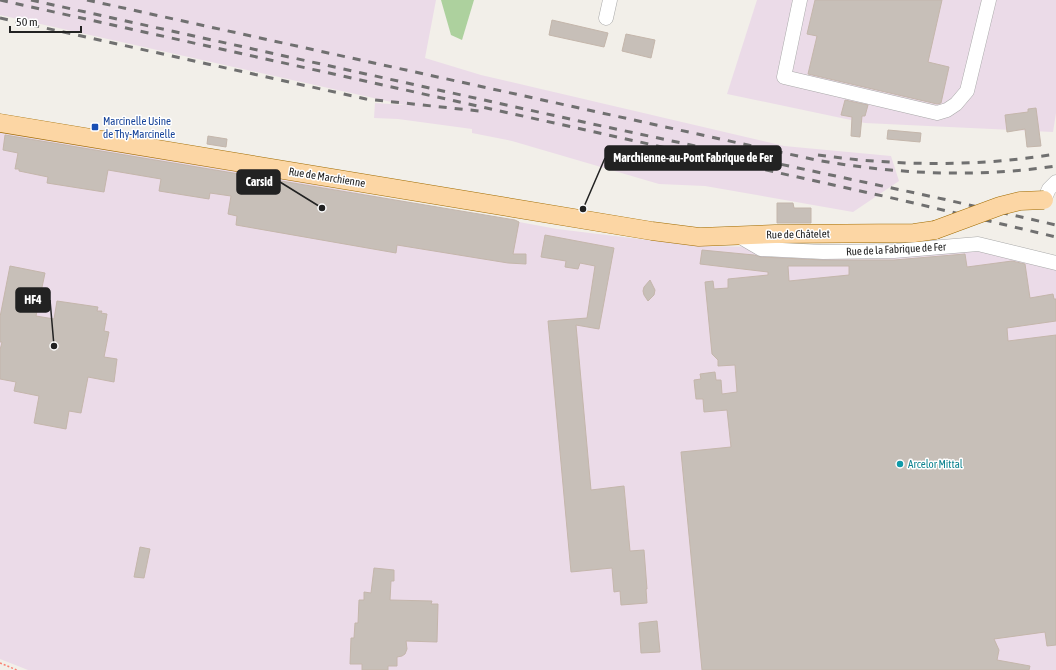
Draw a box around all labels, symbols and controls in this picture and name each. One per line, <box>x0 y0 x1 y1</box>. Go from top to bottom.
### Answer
scale bar <box>10 8 81 34</box>
text: 50 m <box>16 15 38 29</box>
place label: Marcinelle Usine de Thy-Marcinelle <box>103 115 175 140</box>
marker: Marcinelle Usine de Thy-Marcinelle <box>90 122 100 132</box>
callout: Marchienne-au-Pont Fabrique de Fer <box>605 146 781 170</box>
text: Marchienne-au-Pont Fabrique de Fer <box>613 151 773 165</box>
street label: Rue de Marchienne <box>288 165 366 189</box>
callout: Carsid <box>237 170 280 194</box>
text: Carsid <box>245 175 273 189</box>
street label: Rue de Châtelet <box>766 227 830 241</box>
street label: Rue de la Fabrique de Fer <box>846 240 947 258</box>
callout: HF4 <box>16 288 50 312</box>
text: HF4 <box>24 293 42 307</box>
place label: Arcelor Mittal <box>908 458 963 470</box>
marker: Arcelor Mittal <box>895 459 905 469</box>

